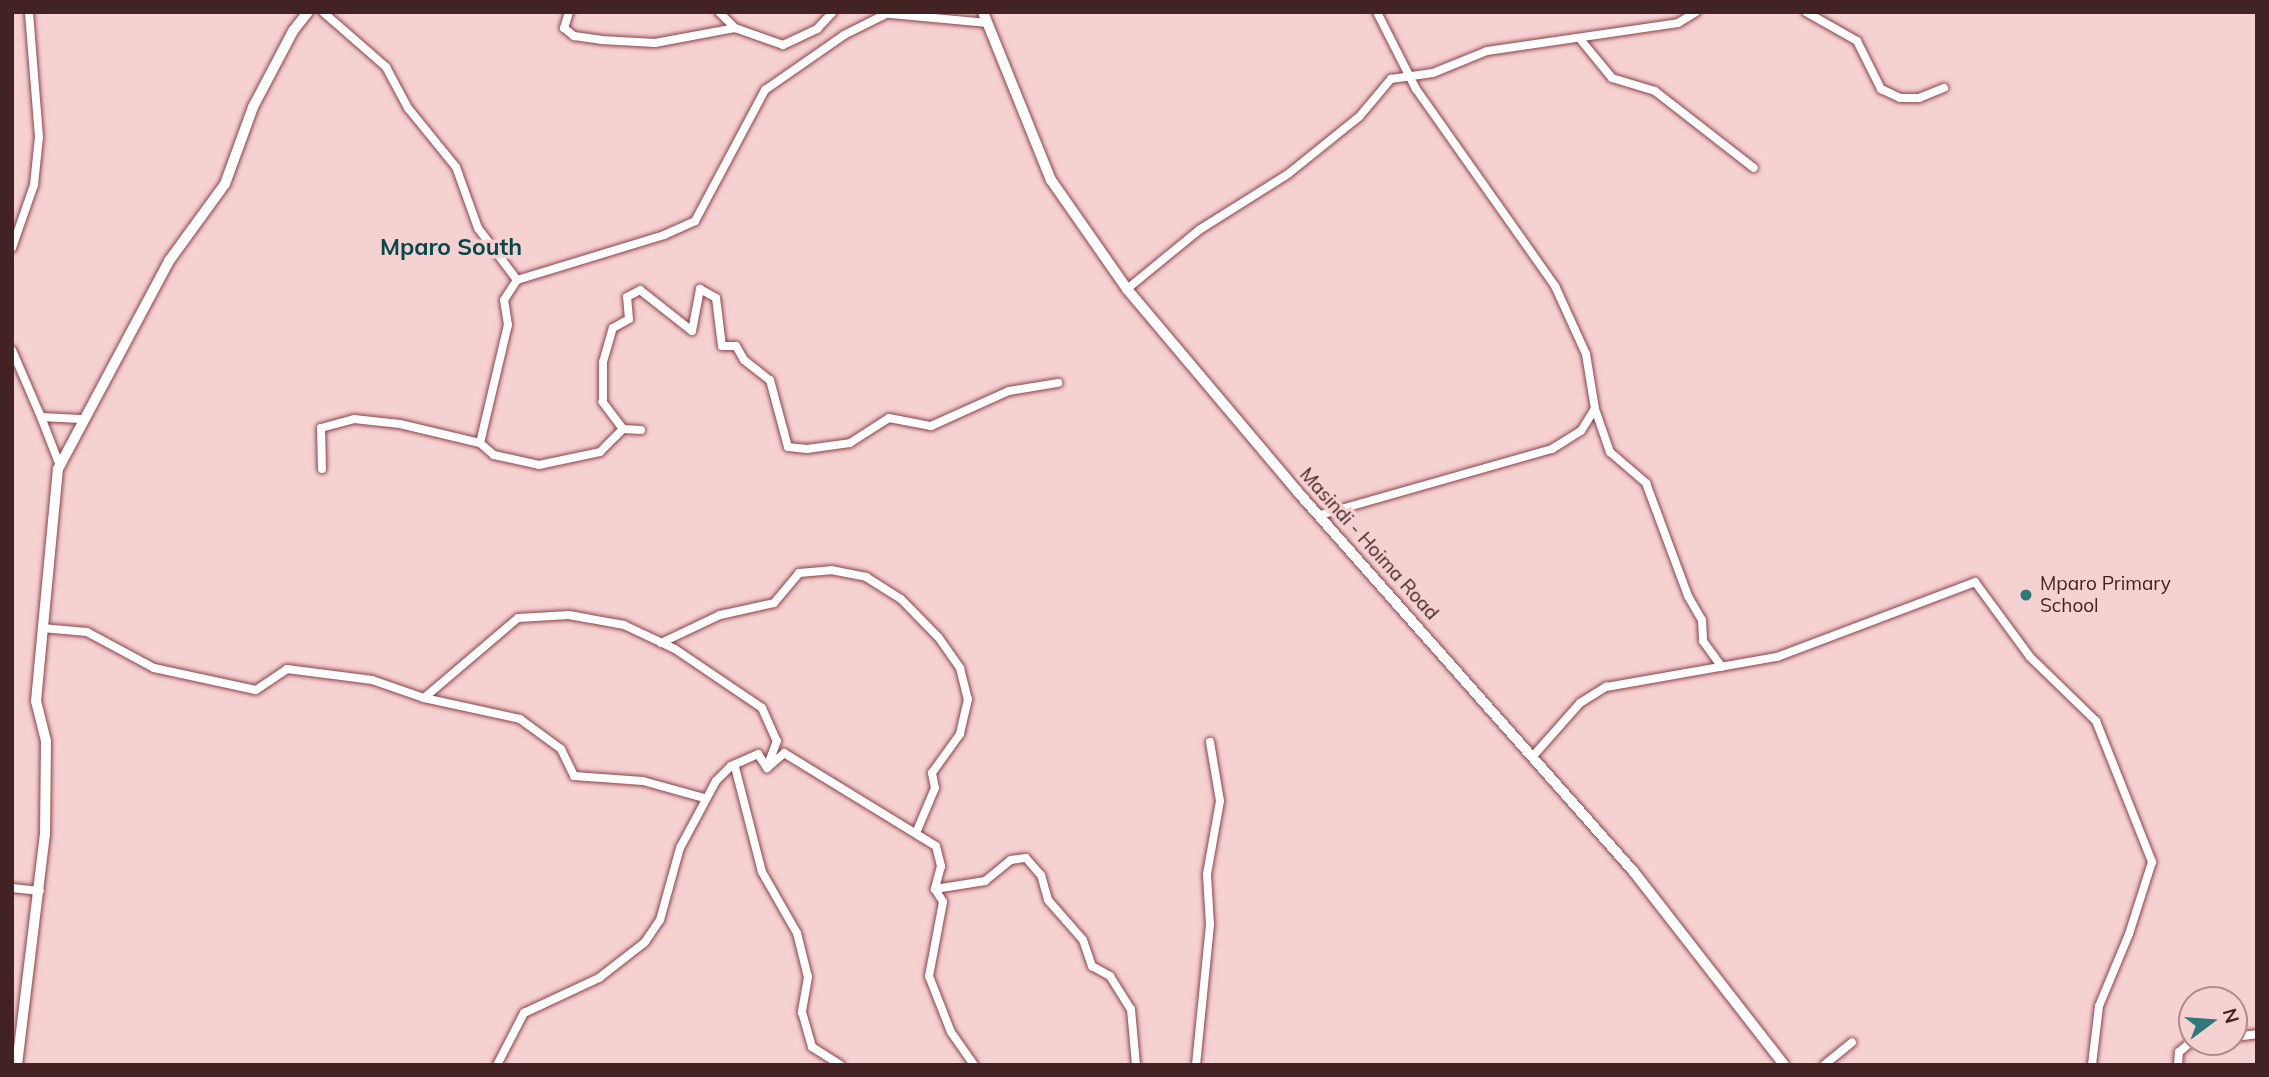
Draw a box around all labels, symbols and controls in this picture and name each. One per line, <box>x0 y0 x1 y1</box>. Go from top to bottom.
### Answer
district label: Mparo South <box>380 233 522 261</box>
street label: Masindi - Hoima Road <box>1295 463 1443 625</box>
place label: Mparo Primary School <box>2040 573 2171 617</box>
marker: Mparo Primary School <box>2018 587 2034 603</box>
north arrow <box>2178 986 2248 1056</box>
text: N <box>2218 1006 2245 1026</box>

